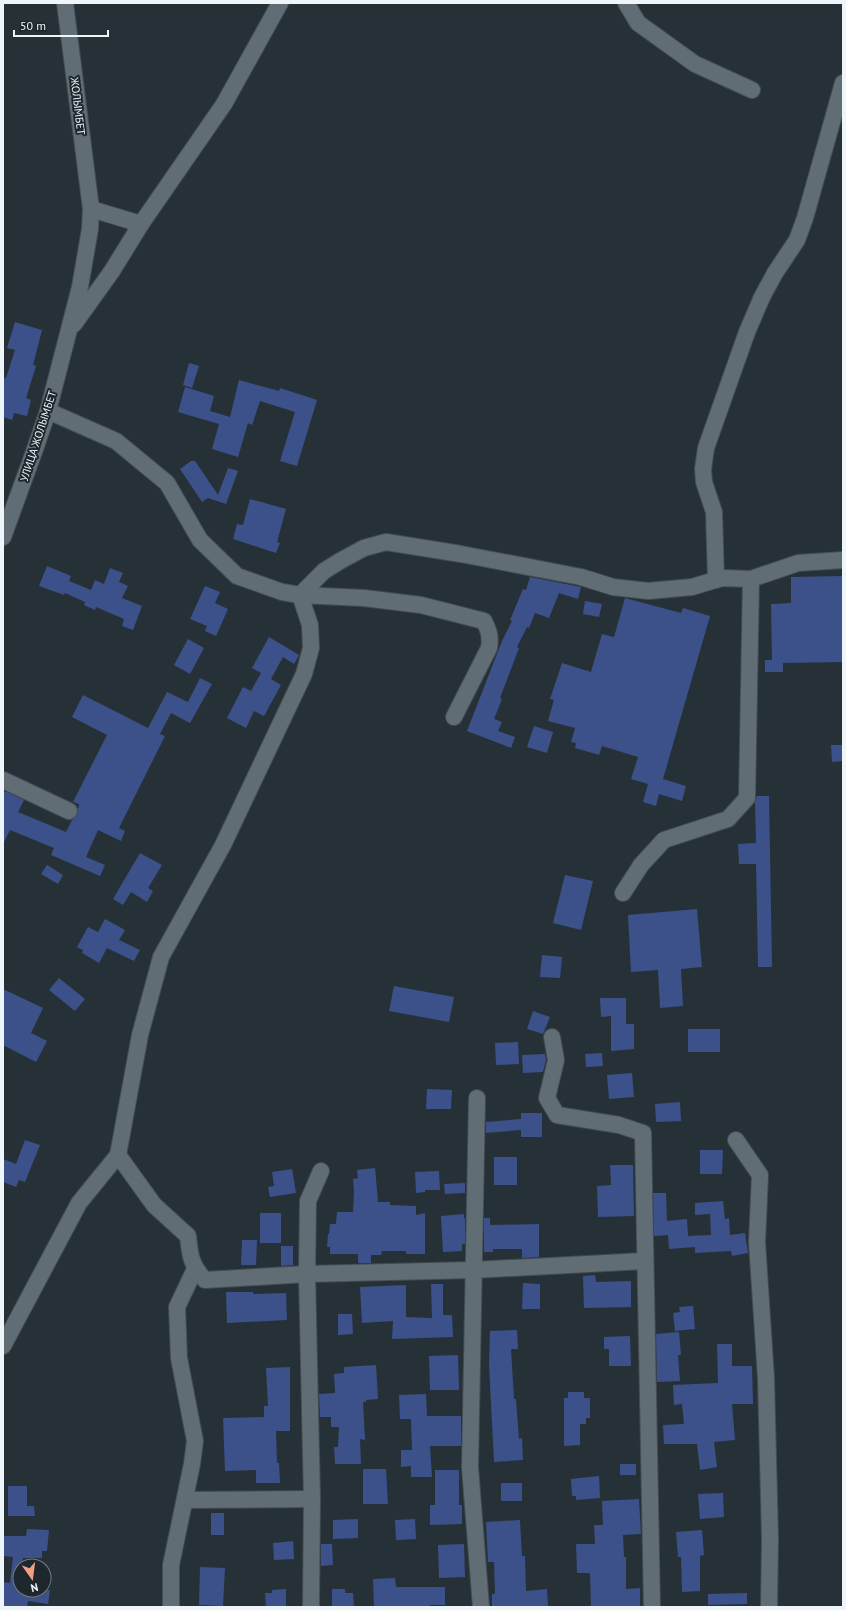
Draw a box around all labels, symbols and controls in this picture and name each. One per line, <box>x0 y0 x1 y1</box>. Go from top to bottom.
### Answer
scale bar <box>14 12 108 38</box>
text: 50 m <box>20 18 46 33</box>
street label: ЖОЛЫМБЕТ <box>67 75 88 136</box>
street label: УЛИЦА ЖОЛЫМБЕТ <box>17 389 59 483</box>
north arrow <box>12 1558 52 1598</box>
text: N <box>29 1580 40 1595</box>

